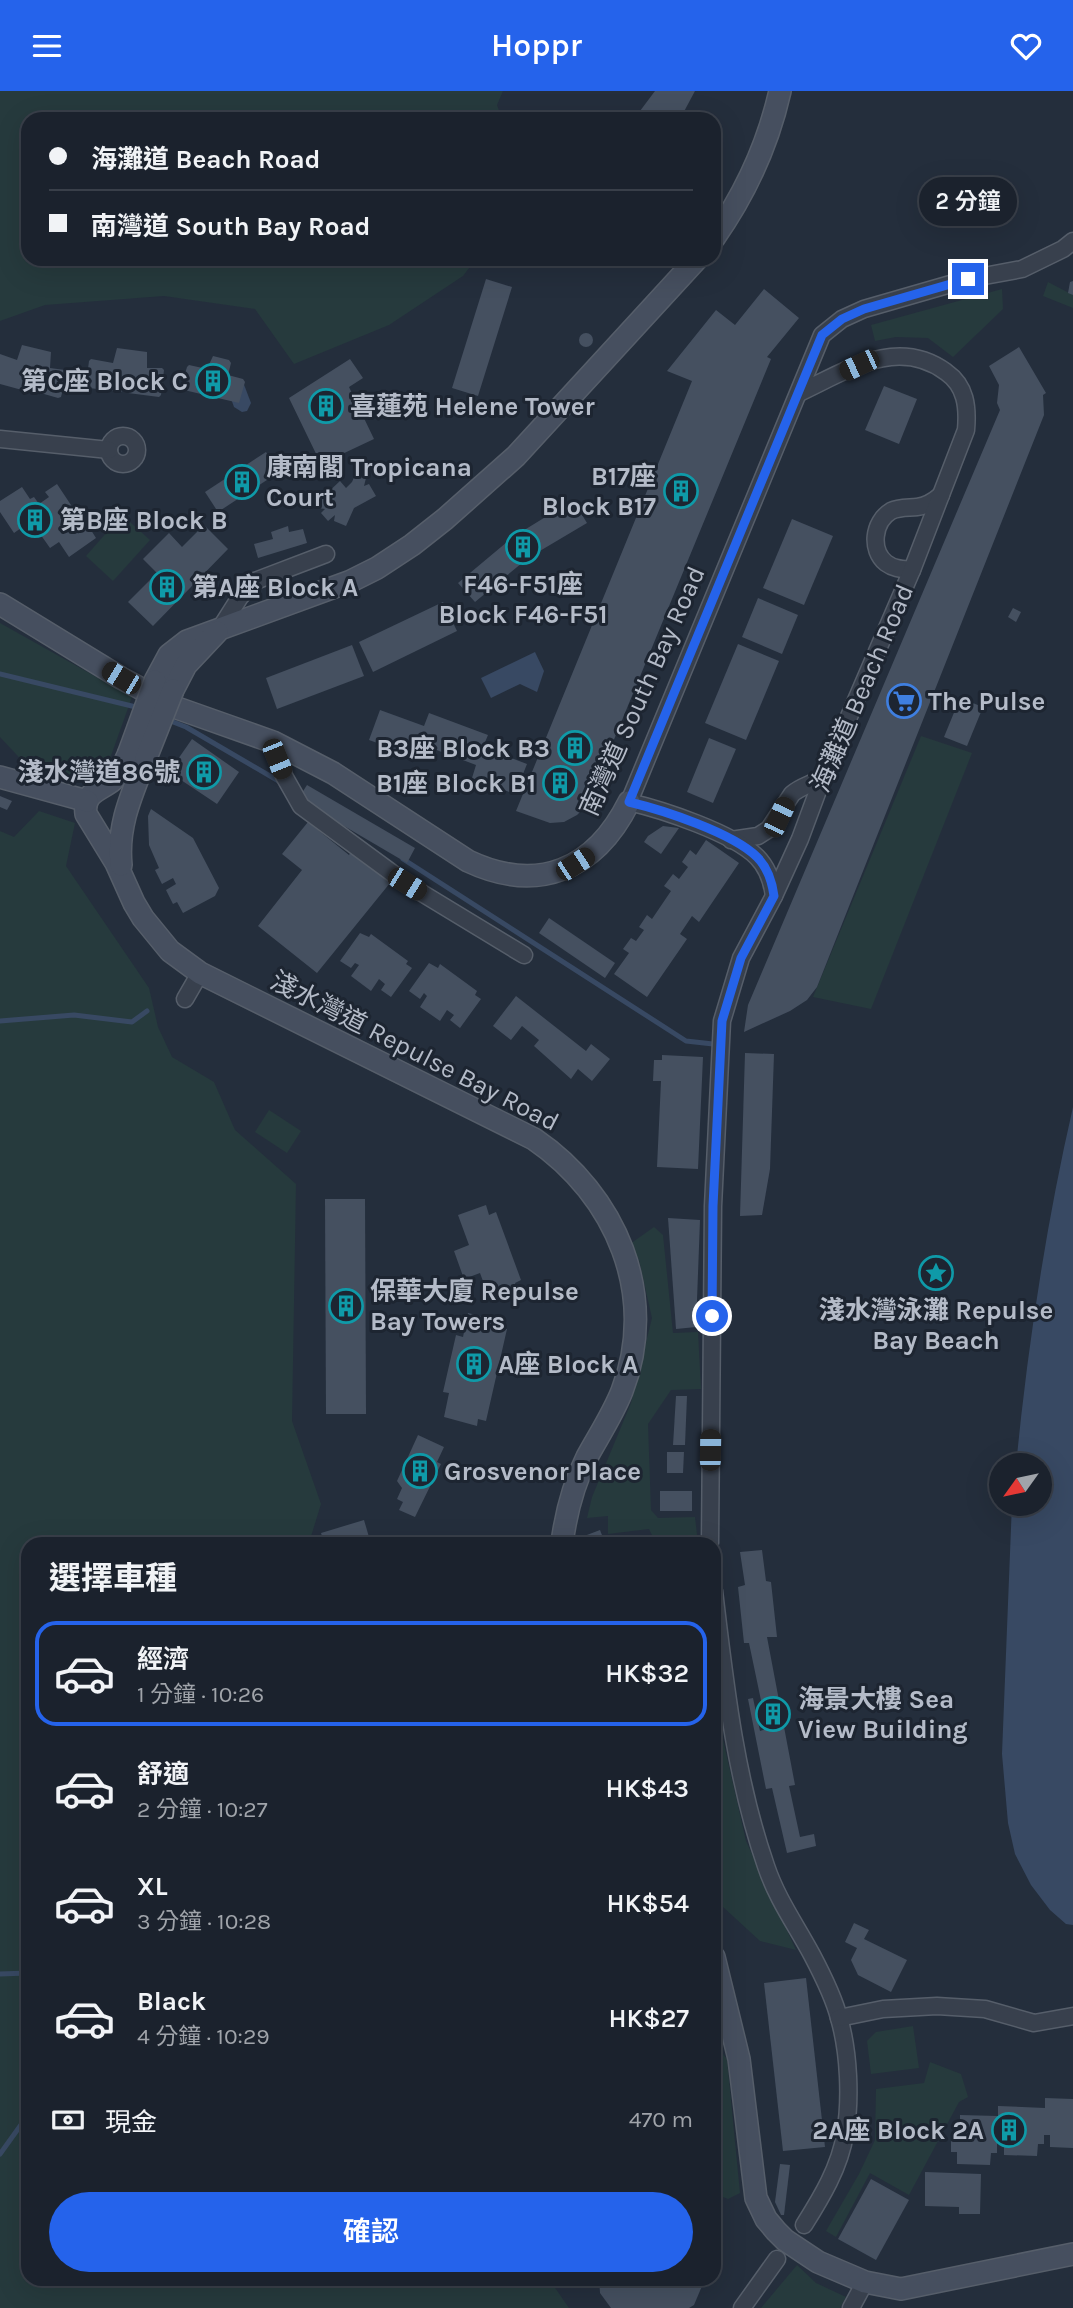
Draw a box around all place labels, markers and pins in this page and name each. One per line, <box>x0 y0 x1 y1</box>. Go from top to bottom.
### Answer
building icon: 第C座 Block C <box>194 362 232 400</box>
place label: 第C座 Block C <box>21 366 188 397</box>
building icon: 喜蓮苑 Helene Tower <box>307 387 345 425</box>
place label: 喜蓮苑 Helene Tower <box>350 391 596 422</box>
place label: 康南閣 Tropicana Court <box>266 452 472 513</box>
place label: B17座 Block B17 <box>542 461 656 522</box>
building icon: 康南閣 Tropicana Court <box>223 463 261 501</box>
building icon: B17座 Block B17 <box>662 472 700 510</box>
building icon: 第B座 Block B <box>16 501 54 539</box>
place label: 第B座 Block B <box>60 505 227 536</box>
building icon: F46-F51座 Block F46-F51 <box>504 528 542 566</box>
building icon: 第A座 Block A <box>148 568 186 606</box>
place label: F46-F51座 Block F46-F51 <box>439 569 608 630</box>
place label: 第A座 Block A <box>192 572 358 603</box>
supermarket icon: The Pulse <box>885 682 923 720</box>
place label: The Pulse <box>928 686 1045 717</box>
building icon: B3座 Block B3 <box>556 729 594 767</box>
place label: B3座 Block B3 <box>376 733 550 764</box>
building icon: 淺水灣道86號 <box>185 753 223 791</box>
place label: 淺水灣道86號 <box>17 757 180 788</box>
building icon: B1座 Block B1 <box>541 764 579 802</box>
place label: B1座 Block B1 <box>376 768 536 799</box>
place icon: 淺水灣泳灘 Repulse Bay Beach <box>917 1254 955 1292</box>
place label: 保華大廈 Repulse Bay Towers <box>370 1276 579 1337</box>
building icon: 保華大廈 Repulse Bay Towers <box>327 1287 365 1325</box>
place label: 淺水灣泳灘 Repulse Bay Beach <box>819 1295 1053 1356</box>
building icon: A座 Block A <box>455 1345 493 1383</box>
place label: A座 Block A <box>498 1349 638 1380</box>
building icon: Grosvenor Place <box>401 1452 439 1490</box>
place label: Grosvenor Place <box>444 1456 641 1487</box>
place label: 海景大樓 Sea View Building <box>798 1684 968 1745</box>
building icon: 海景大樓 Sea View Building <box>754 1695 792 1733</box>
building icon: 2A座 Block 2A <box>990 2111 1028 2149</box>
place label: 2A座 Block 2A <box>812 2115 984 2146</box>

